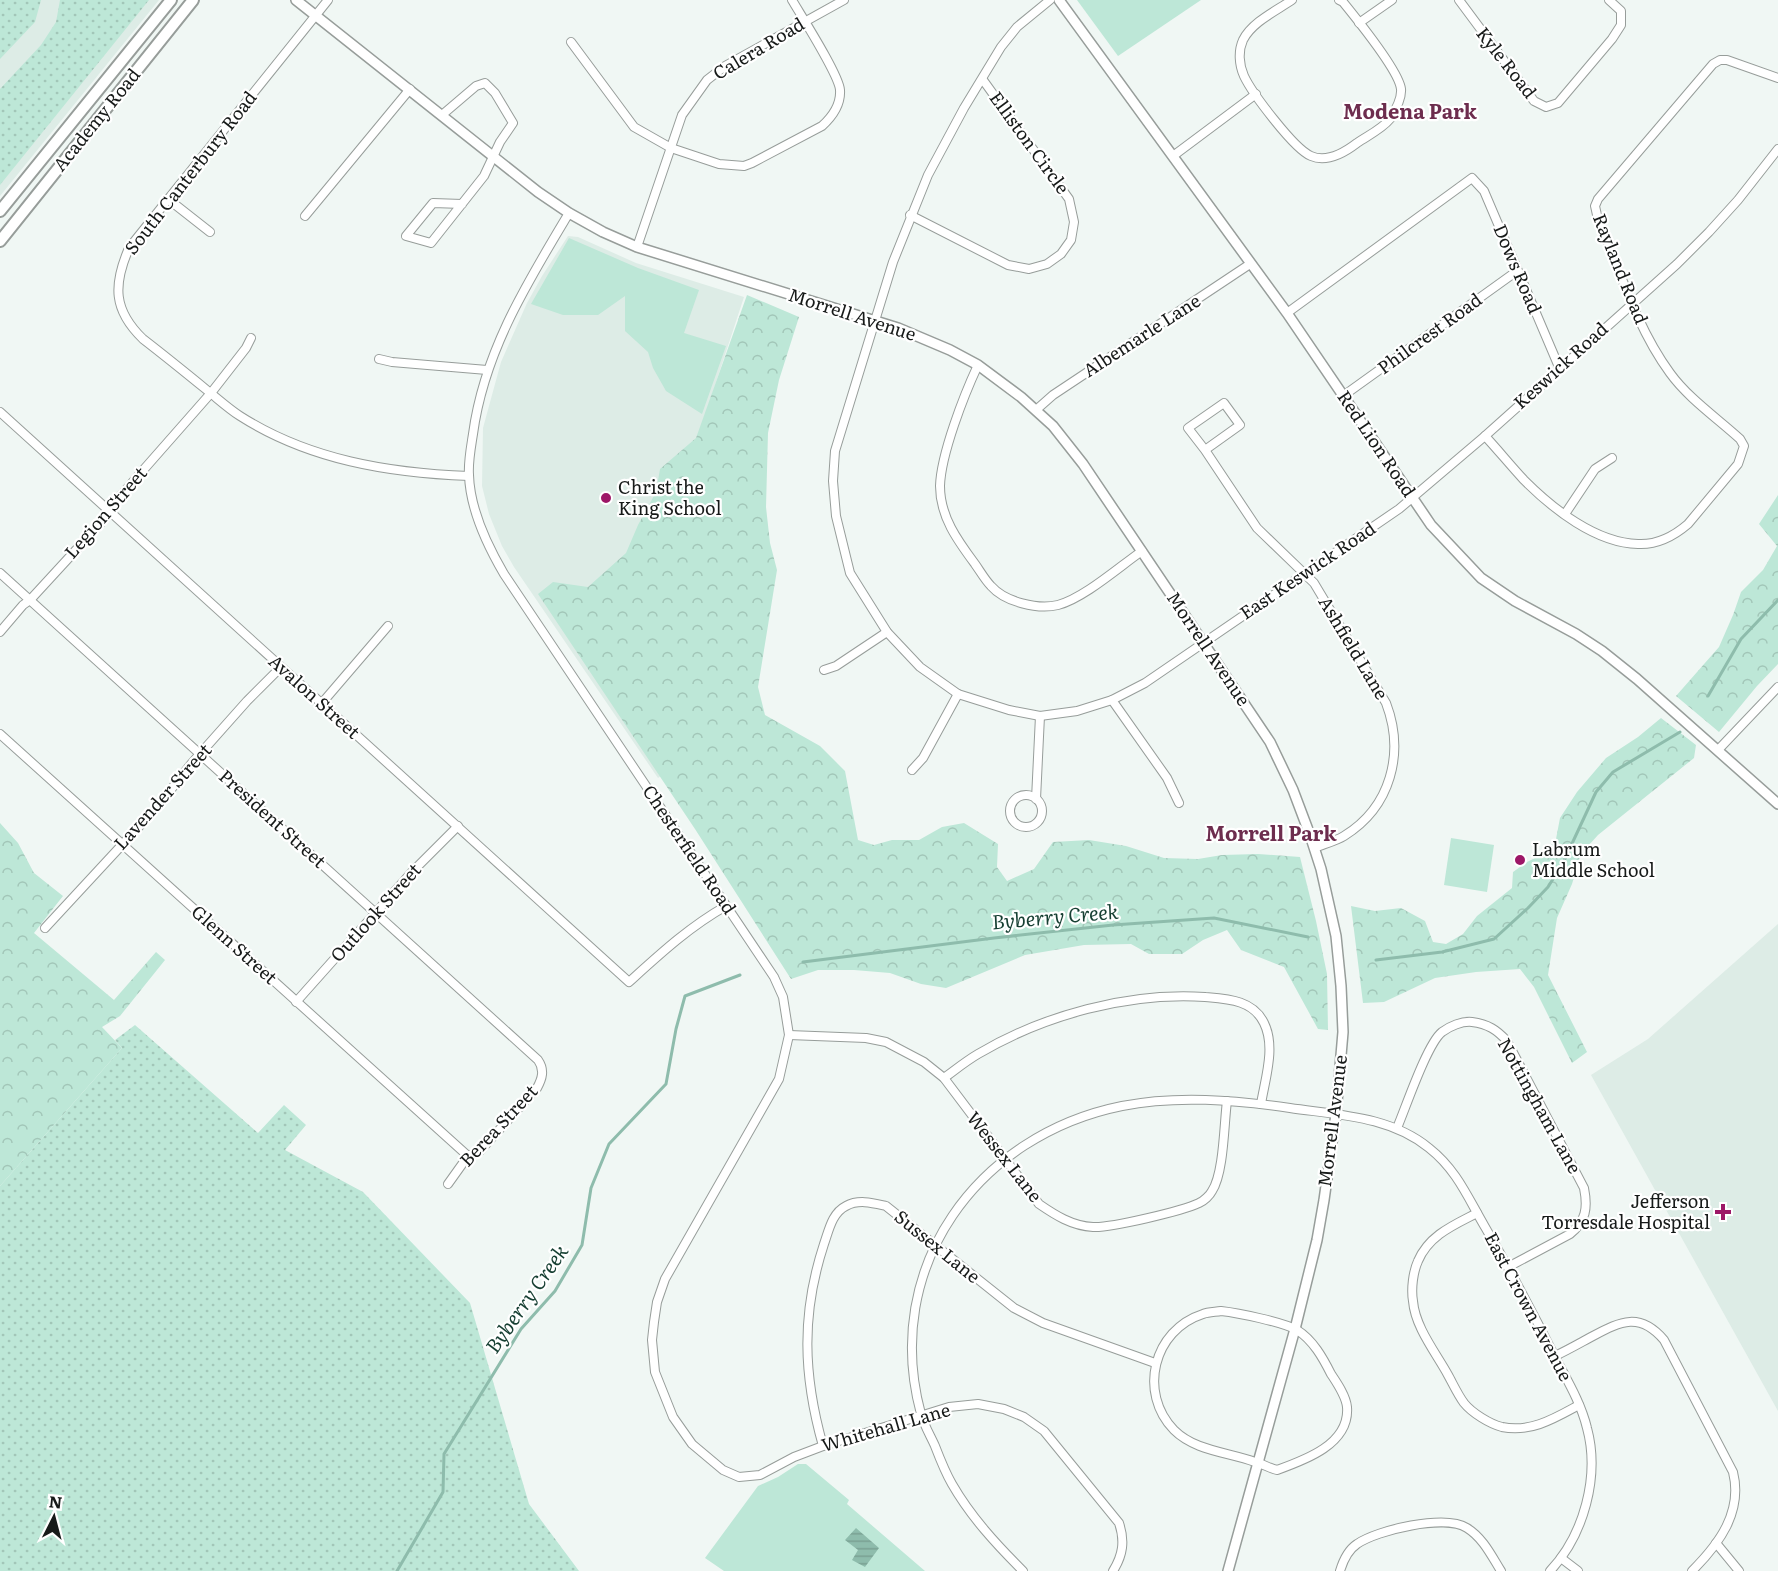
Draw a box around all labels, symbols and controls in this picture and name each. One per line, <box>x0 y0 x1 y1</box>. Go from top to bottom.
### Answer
street label: Calera Road <box>707 10 809 86</box>
street label: Kyle Road <box>1471 21 1544 104</box>
street label: Academy Road <box>46 62 146 176</box>
street label: South Canterbury Road <box>117 85 262 260</box>
street label: Elliston Circle <box>984 85 1077 199</box>
district label: Modena Park <box>1343 95 1478 125</box>
street label: Rayland Road <box>1587 209 1656 328</box>
street label: Dows Road <box>1487 219 1549 317</box>
street label: Morrell Avenue <box>785 280 920 347</box>
street label: Philcrest Road <box>1371 286 1487 380</box>
street label: Albemarle Lane <box>1077 287 1205 383</box>
street label: Keswick Road <box>1507 315 1613 415</box>
street label: Red Lion Road <box>1332 384 1423 502</box>
street label: Legion Street <box>57 460 153 564</box>
place label: Christ the King School <box>618 473 721 521</box>
marker: Christ the King School <box>599 491 613 505</box>
street label: East Keswick Road <box>1234 514 1381 625</box>
street label: Morrell Avenue <box>1161 586 1258 711</box>
street label: Ashfield Lane <box>1313 590 1396 704</box>
street label: Avalon Street <box>263 647 367 745</box>
street label: Lavender Street <box>107 736 218 855</box>
street label: President Street <box>213 762 333 874</box>
street label: Chesterfield Road <box>637 779 744 919</box>
district label: Morrell Park <box>1205 817 1337 847</box>
place label: Labrum Middle School <box>1532 835 1655 883</box>
marker: Labrum Middle School <box>1513 853 1527 867</box>
street label: Outlook Street <box>323 856 427 967</box>
water label: Byberry Creek <box>990 895 1119 935</box>
street label: Glenn Street <box>186 898 284 990</box>
street label: Nottingham Lane <box>1492 1033 1589 1178</box>
street label: Morrell Avenue <box>1310 1053 1353 1188</box>
street label: Berea Street <box>453 1077 544 1172</box>
street label: Wessex Lane <box>961 1105 1049 1207</box>
place label: Jefferson Torresdale Hospital <box>1541 1187 1710 1235</box>
street label: Sussex Lane <box>889 1203 987 1289</box>
marker: Jefferson Torresdale Hospital <box>1714 1203 1732 1221</box>
street label: East Crown Avenue <box>1479 1227 1580 1386</box>
water label: Byberry Creek <box>477 1237 574 1358</box>
street label: Whitehall Lane <box>818 1395 953 1458</box>
north arrow <box>24 1487 84 1547</box>
text: N <box>48 1488 64 1514</box>

